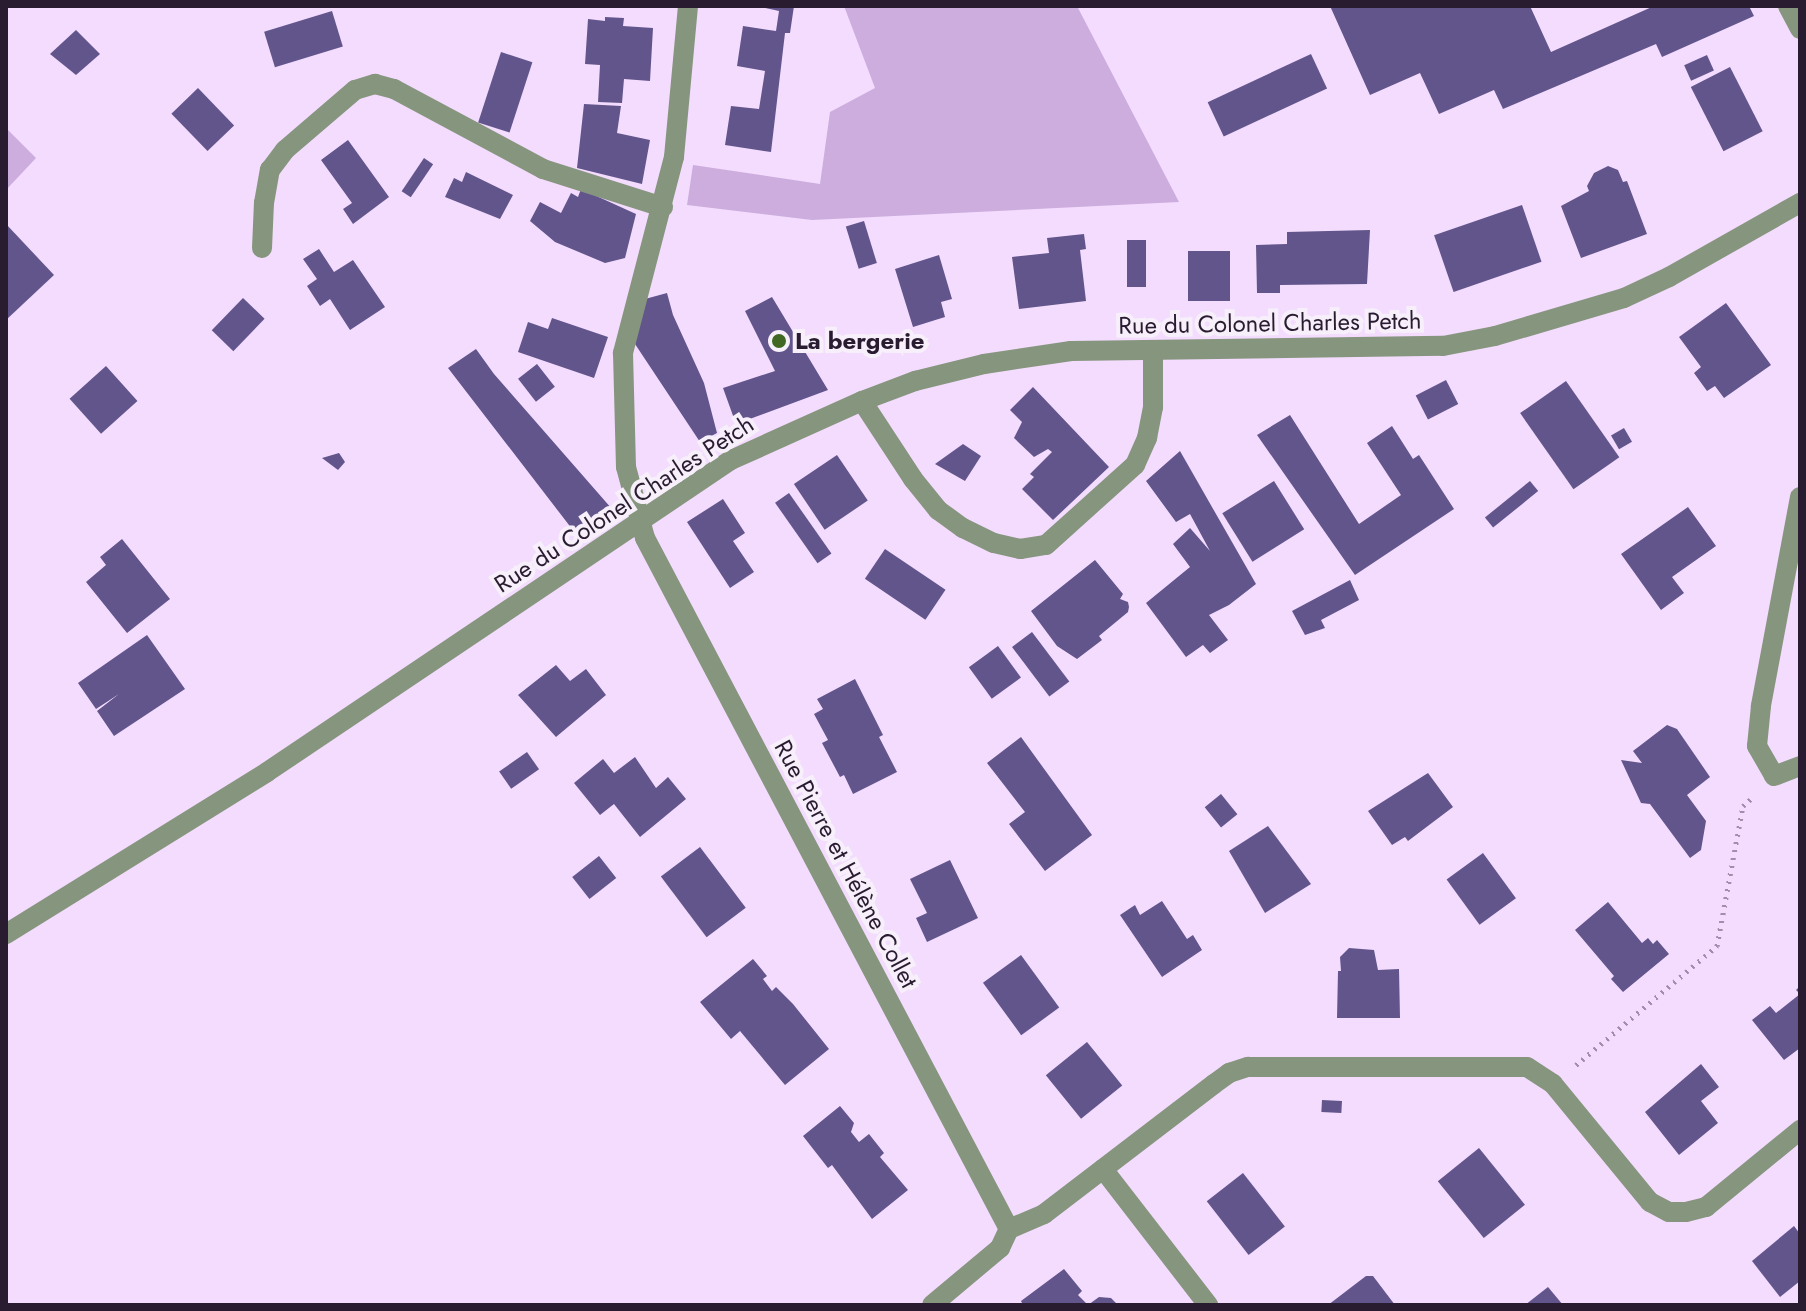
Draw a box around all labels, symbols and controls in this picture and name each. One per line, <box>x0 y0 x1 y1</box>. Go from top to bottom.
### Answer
street label: Rue du Colonel Charles Petch <box>1118 306 1422 340</box>
place label: La bergerie <box>795 327 925 355</box>
marker: La bergerie <box>770 332 788 350</box>
street label: Rue du Colonel Charles Petch <box>489 409 759 599</box>
street label: Rue Pierre et Hélène Collet <box>768 735 924 993</box>

